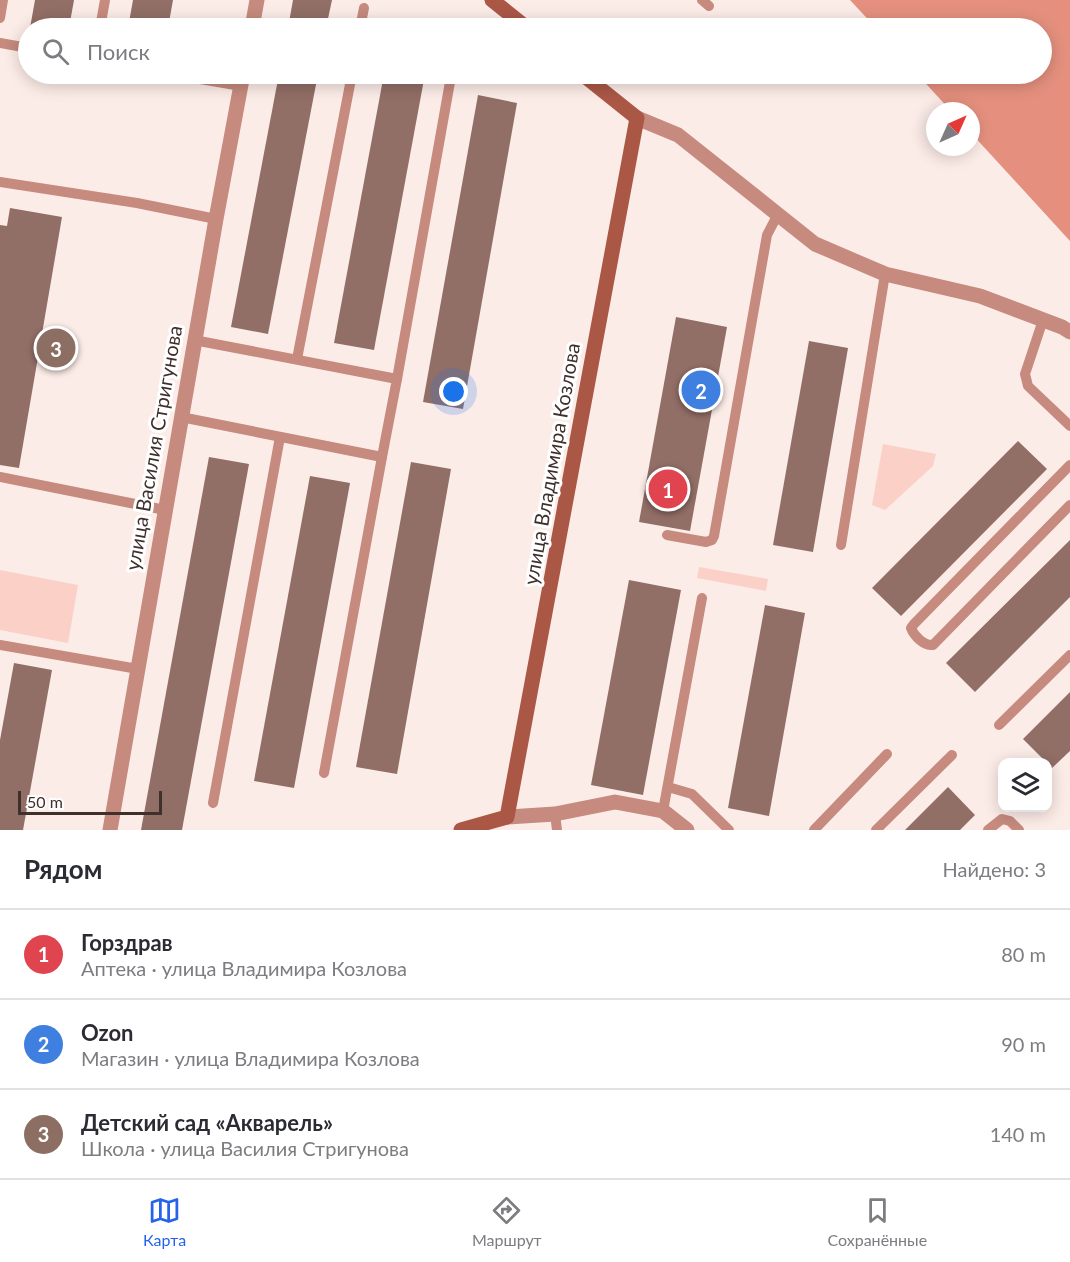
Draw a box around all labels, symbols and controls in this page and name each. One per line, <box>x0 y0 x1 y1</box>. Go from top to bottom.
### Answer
search box <box>18 18 1052 84</box>
icon: search <box>39 35 72 68</box>
text: Поиск <box>87 38 150 65</box>
north arrow <box>926 102 980 156</box>
street label: улица Василия Стригунова <box>120 323 186 572</box>
pin: 3 <box>36 326 76 370</box>
street label: улица Владимира Козлова <box>518 341 584 587</box>
pin: 2 <box>682 368 720 412</box>
your location <box>439 377 468 406</box>
pin: 1 <box>648 466 688 512</box>
map controls <box>998 758 1052 812</box>
button: layers <box>998 758 1052 812</box>
scale bar <box>18 788 162 816</box>
text: 50 m <box>27 792 63 811</box>
text: Рядом <box>24 853 102 885</box>
text: Найдено: 3 <box>943 857 1046 881</box>
text: Горздрав <box>81 929 173 956</box>
text: 1 <box>38 942 49 966</box>
text: 80 m <box>1001 942 1046 966</box>
text: Аптека · улица Владимира Козлова <box>81 956 407 980</box>
text: Ozon <box>81 1019 134 1046</box>
text: 2 <box>38 1032 49 1056</box>
text: 90 m <box>1001 1032 1046 1056</box>
text: Магазин · улица Владимира Козлова <box>81 1046 420 1070</box>
text: Детский сад «Акварель» <box>81 1109 333 1136</box>
text: 3 <box>38 1122 49 1146</box>
text: 140 m <box>990 1122 1046 1146</box>
text: Школа · улица Василия Стригунова <box>81 1136 409 1160</box>
tab: Карта <box>143 1194 186 1249</box>
tab: Маршрут <box>472 1194 542 1249</box>
tab: Сохранённые <box>828 1194 927 1249</box>

